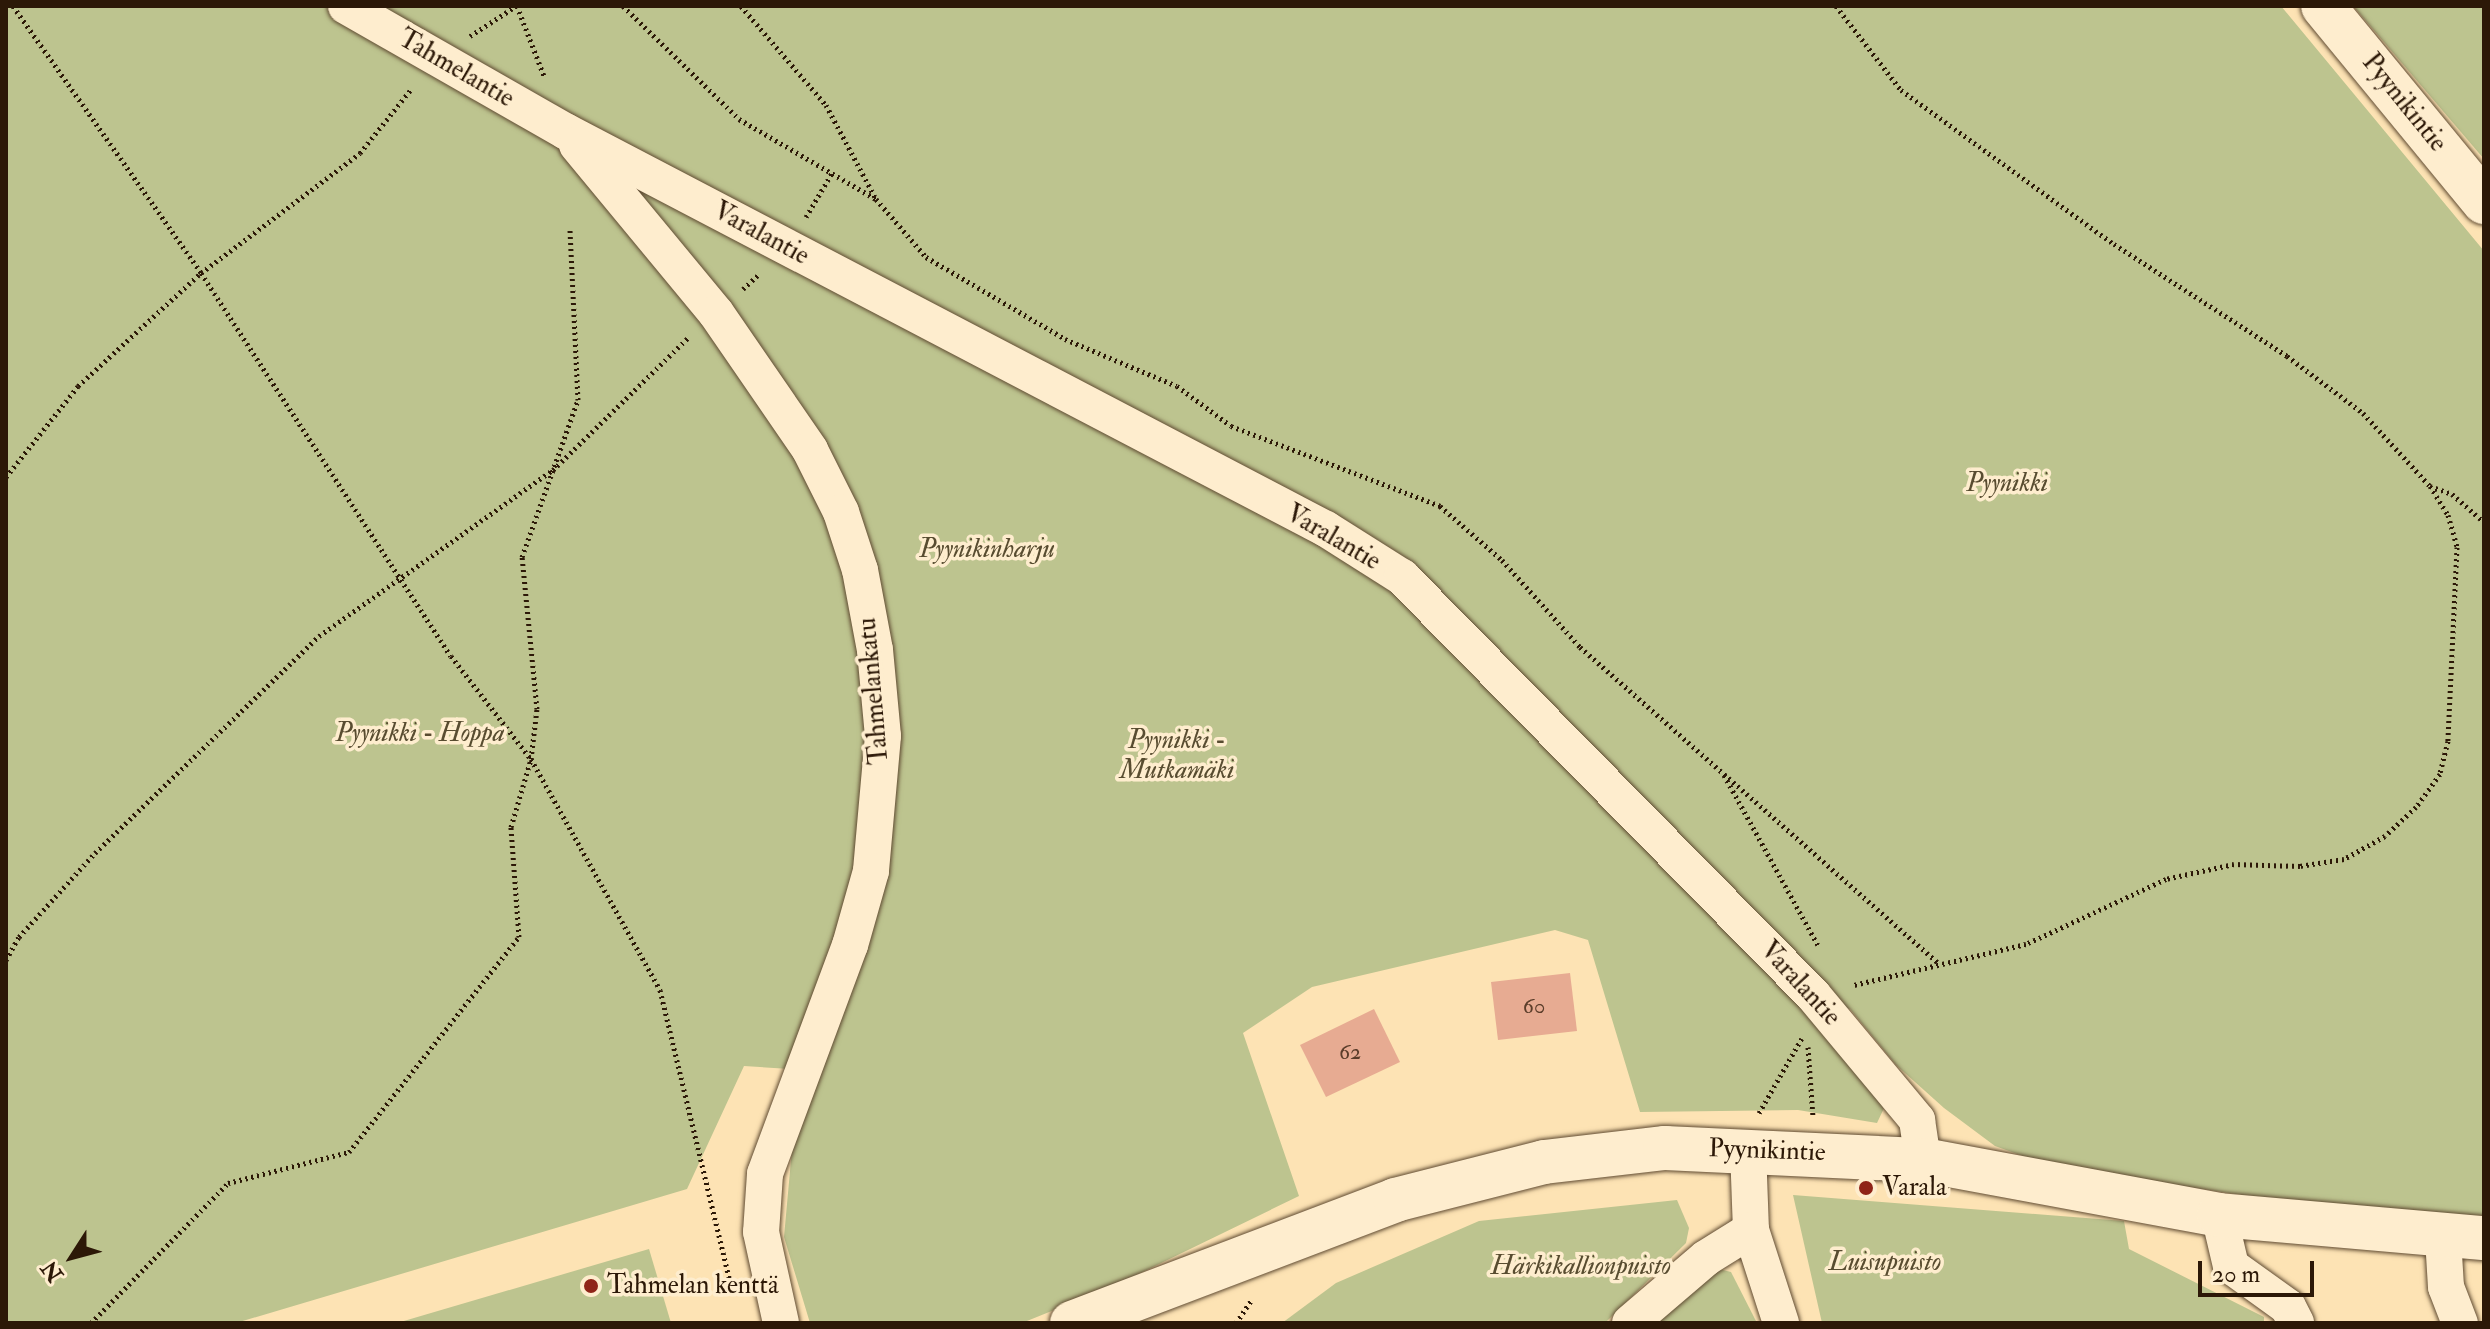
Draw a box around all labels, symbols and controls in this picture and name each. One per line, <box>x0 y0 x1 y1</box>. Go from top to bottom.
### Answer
street label: Tahmelantie <box>393 23 519 115</box>
street label: Pyynikintie <box>2355 48 2453 158</box>
street label: Varalantie <box>708 196 814 272</box>
park label: Pyynikki <box>1966 468 2048 500</box>
street label: Varalantie <box>1280 498 1386 578</box>
park label: Pyynikinharju <box>919 534 1055 566</box>
street label: Tahmelankatu <box>852 616 896 766</box>
park label: Pyynikki - Hoppa <box>335 718 505 750</box>
park label: Pyynikki - Mutkamäki <box>1120 725 1234 786</box>
street label: Varalantie <box>1753 935 1847 1033</box>
house number: 60 <box>1523 994 1545 1020</box>
house number: 62 <box>1339 1040 1361 1066</box>
street label: Pyynikintie <box>1708 1133 1826 1169</box>
place label: Varala <box>1882 1172 1947 1204</box>
marker: Varala <box>1857 1179 1875 1197</box>
north arrow <box>32 1217 112 1297</box>
scale bar <box>2202 1245 2318 1295</box>
park label: Luisupuisto <box>1829 1247 1941 1279</box>
park label: Härkikallionpuisto <box>1491 1251 1671 1283</box>
text: N <box>35 1255 70 1287</box>
text: 20 m <box>2212 1259 2260 1290</box>
place label: Tahmelan kenttä <box>607 1270 779 1302</box>
marker: Tahmelan kenttä <box>582 1277 600 1295</box>

